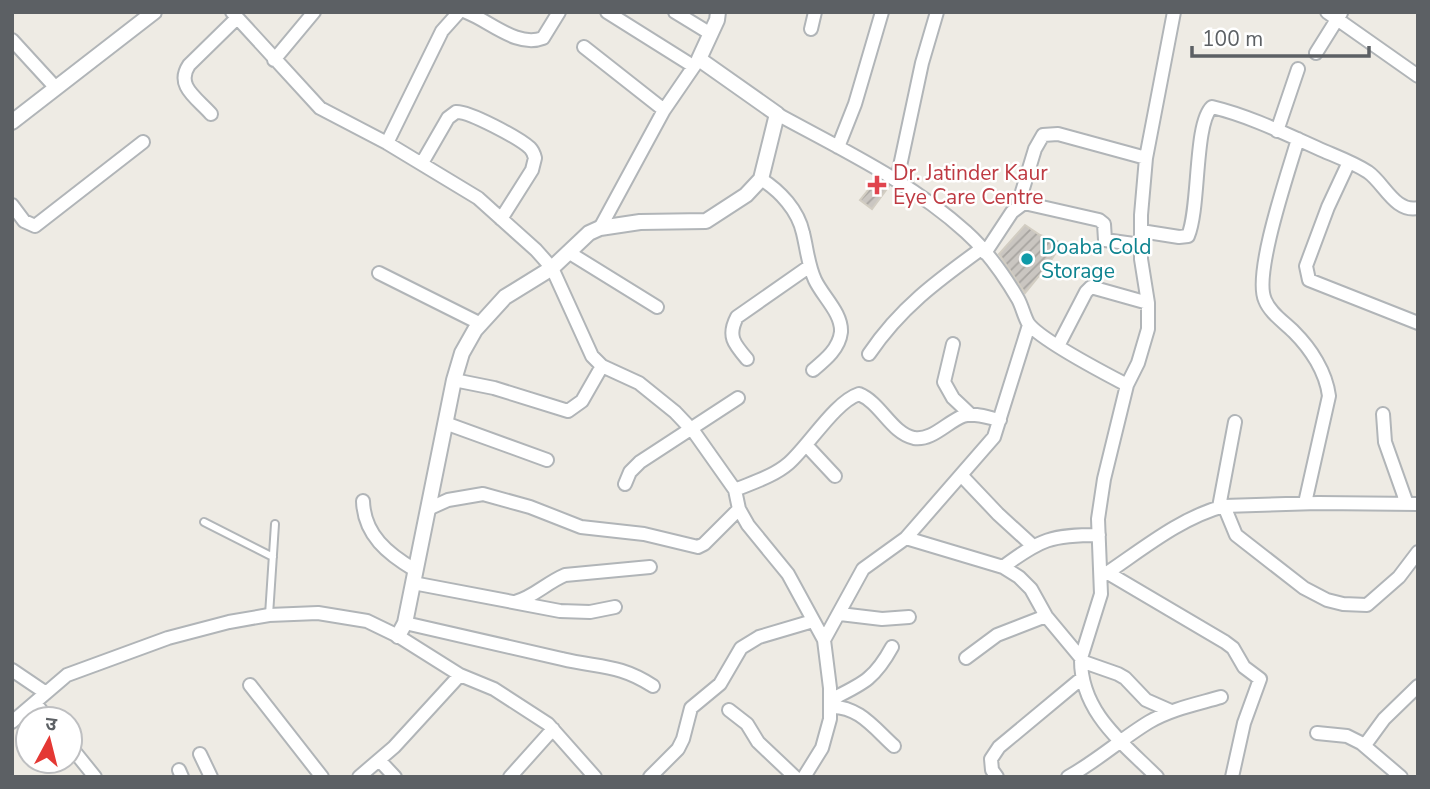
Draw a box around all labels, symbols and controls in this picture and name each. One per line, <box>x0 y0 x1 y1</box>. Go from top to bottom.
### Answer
scale bar <box>1192 14 1369 58</box>
text: 100 m <box>1202 25 1263 53</box>
place label: Dr. Jatinder Kaur Eye Care Centre <box>893 159 1048 211</box>
marker: Dr. Jatinder Kaur Eye Care Centre <box>867 175 887 195</box>
place label: Doaba Cold Storage <box>1041 233 1152 285</box>
marker: Doaba Cold Storage <box>1019 251 1035 267</box>
north arrow <box>14 705 84 775</box>
text: उ <box>44 711 59 738</box>

